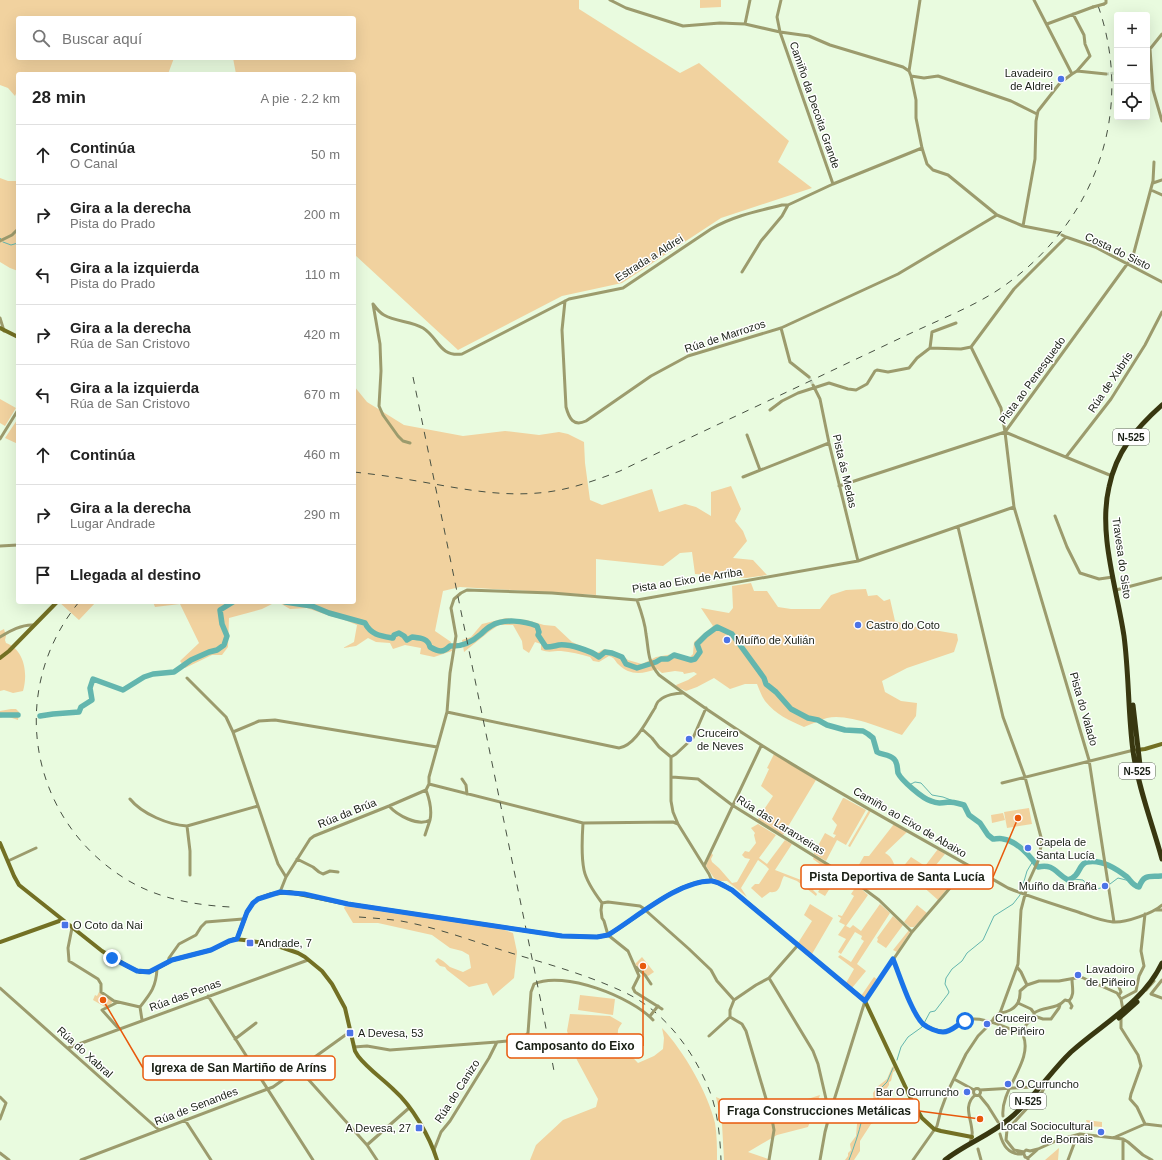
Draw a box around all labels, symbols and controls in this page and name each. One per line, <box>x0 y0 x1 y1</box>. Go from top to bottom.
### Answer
map controls <box>1114 12 1150 120</box>
button: + <box>1114 12 1150 48</box>
search box <box>16 16 356 60</box>
icon: search <box>30 27 52 49</box>
text: Buscar aquí <box>62 30 142 47</box>
street label: Camiño da Decoita Grande <box>788 40 842 170</box>
button: − <box>1114 48 1150 84</box>
place label: Lavadeiro de Aldrei <box>1005 67 1053 92</box>
marker: Lavadeiro de Aldrei <box>1056 74 1066 84</box>
button: locate <box>1114 84 1150 120</box>
text: 28 min <box>32 88 86 107</box>
text: A pie · 2.2 km <box>261 91 340 106</box>
text: Continúa <box>70 139 135 156</box>
icon: ahead <box>32 144 54 166</box>
text: 50 m <box>311 147 340 162</box>
text: O Canal <box>70 156 118 171</box>
text: Gira a la derecha <box>70 199 191 216</box>
icon: right <box>32 204 54 226</box>
text: 200 m <box>304 207 340 222</box>
text: Pista do Prado <box>70 216 155 231</box>
street label: Costa do Sisto <box>1083 230 1153 272</box>
street label: Estrada a Aldrei <box>613 232 685 284</box>
text: Gira a la izquierda <box>70 259 199 276</box>
icon: left <box>32 264 54 286</box>
text: 110 m <box>305 267 340 282</box>
text: Pista do Prado <box>70 276 155 291</box>
street label: Rúa de Marrozos <box>683 317 767 355</box>
text: Gira a la derecha <box>70 319 191 336</box>
icon: right <box>32 324 54 346</box>
text: 420 m <box>304 327 340 342</box>
street label: Pista ao Penesquedo <box>996 334 1068 426</box>
text: Rúa de San Cristovo <box>70 336 190 351</box>
street label: Rúa de Xubrís <box>1085 349 1135 415</box>
text: Gira a la izquierda <box>70 379 199 396</box>
icon: left <box>32 384 54 406</box>
text: 670 m <box>304 387 340 402</box>
text: Rúa de San Cristovo <box>70 396 190 411</box>
road number: N-525 <box>1113 429 1149 445</box>
street label: Pista ás Medas <box>831 433 859 509</box>
icon: ahead <box>32 444 54 466</box>
text: Continúa <box>70 446 135 463</box>
text: 460 m <box>304 447 340 462</box>
text: Gira a la derecha <box>70 499 191 516</box>
icon: right <box>32 504 54 526</box>
text: 290 m <box>304 507 340 522</box>
text: Lugar Andrade <box>70 516 155 531</box>
street label: Travesa do Sisto <box>1110 516 1134 600</box>
icon: arrive <box>32 564 54 586</box>
street label: Pista ao Eixo de Arriba <box>631 565 744 595</box>
text: Llegada al destino <box>70 566 201 583</box>
place label: Castro do Coto <box>866 619 940 631</box>
marker: Castro do Coto <box>853 620 863 630</box>
place label: Muíño de Xulián <box>735 634 815 646</box>
marker: Muíño de Xulián <box>722 635 732 645</box>
street label: Pista do Valado <box>1068 671 1100 747</box>
place label: Cruceiro de Neves <box>697 727 744 752</box>
marker: Cruceiro de Neves <box>684 734 694 744</box>
road number: N-525 <box>1119 763 1155 779</box>
street label: Camiño ao Eixo de Abaixo <box>851 785 969 859</box>
street label: Rúa das Laranxeiras <box>735 793 828 857</box>
street label: Rúa da Brúa <box>316 796 379 830</box>
place label: Capela de Santa Lucía <box>1036 836 1096 861</box>
marker: Capela de Santa Lucía <box>1023 843 1033 853</box>
callout: Pista Deportiva de Santa Lucía <box>801 865 993 889</box>
text: Pista Deportiva de Santa Lucía <box>809 870 985 884</box>
place label: Muíño da Braña <box>1019 880 1098 892</box>
marker: Muíño da Braña <box>1100 881 1110 891</box>
place label: O Coto da Nai <box>73 919 143 931</box>
marker: O Coto da Nai <box>60 920 70 930</box>
place label: Andrade, 7 <box>258 937 312 949</box>
marker: Andrade, 7 <box>245 938 255 948</box>
route end <box>103 949 121 967</box>
place label: Lavadoiro de Piñeiro <box>1086 963 1136 988</box>
marker: Lavadoiro de Piñeiro <box>1073 970 1083 980</box>
street label: Rúa das Penas <box>148 976 223 1014</box>
route start <box>956 1012 974 1030</box>
place label: Cruceiro de Piñeiro <box>995 1012 1045 1037</box>
marker: Cruceiro de Piñeiro <box>982 1019 992 1029</box>
street label: Rúa do Xabral <box>55 1024 115 1080</box>
place label: A Devesa, 53 <box>358 1027 423 1039</box>
marker: A Devesa, 53 <box>345 1028 355 1038</box>
callout: Camposanto do Eixo <box>507 1034 643 1058</box>
text: Camposanto do Eixo <box>515 1039 635 1053</box>
callout: Igrexa de San Martiño de Aríns <box>143 1056 335 1080</box>
street label: Rúa do Canizo <box>432 1057 482 1125</box>
text: Igrexa de San Martiño de Aríns <box>151 1061 327 1075</box>
place label: O Curruncho <box>1016 1078 1079 1090</box>
marker: O Curruncho <box>1003 1079 1013 1089</box>
street label: Rúa de Senandes <box>153 1084 240 1127</box>
place label: Bar O Curruncho <box>876 1086 959 1098</box>
marker: Bar O Curruncho <box>962 1087 972 1097</box>
road number: N-525 <box>1010 1093 1046 1109</box>
callout: Fraga Construcciones Metálicas <box>719 1099 919 1123</box>
text: Fraga Construcciones Metálicas <box>727 1104 911 1118</box>
place label: Local Sociocultural de Bornais <box>1001 1120 1093 1145</box>
place label: A Devesa, 27 <box>346 1122 411 1134</box>
marker: A Devesa, 27 <box>414 1123 424 1133</box>
marker: Local Sociocultural de Bornais <box>1096 1127 1106 1137</box>

